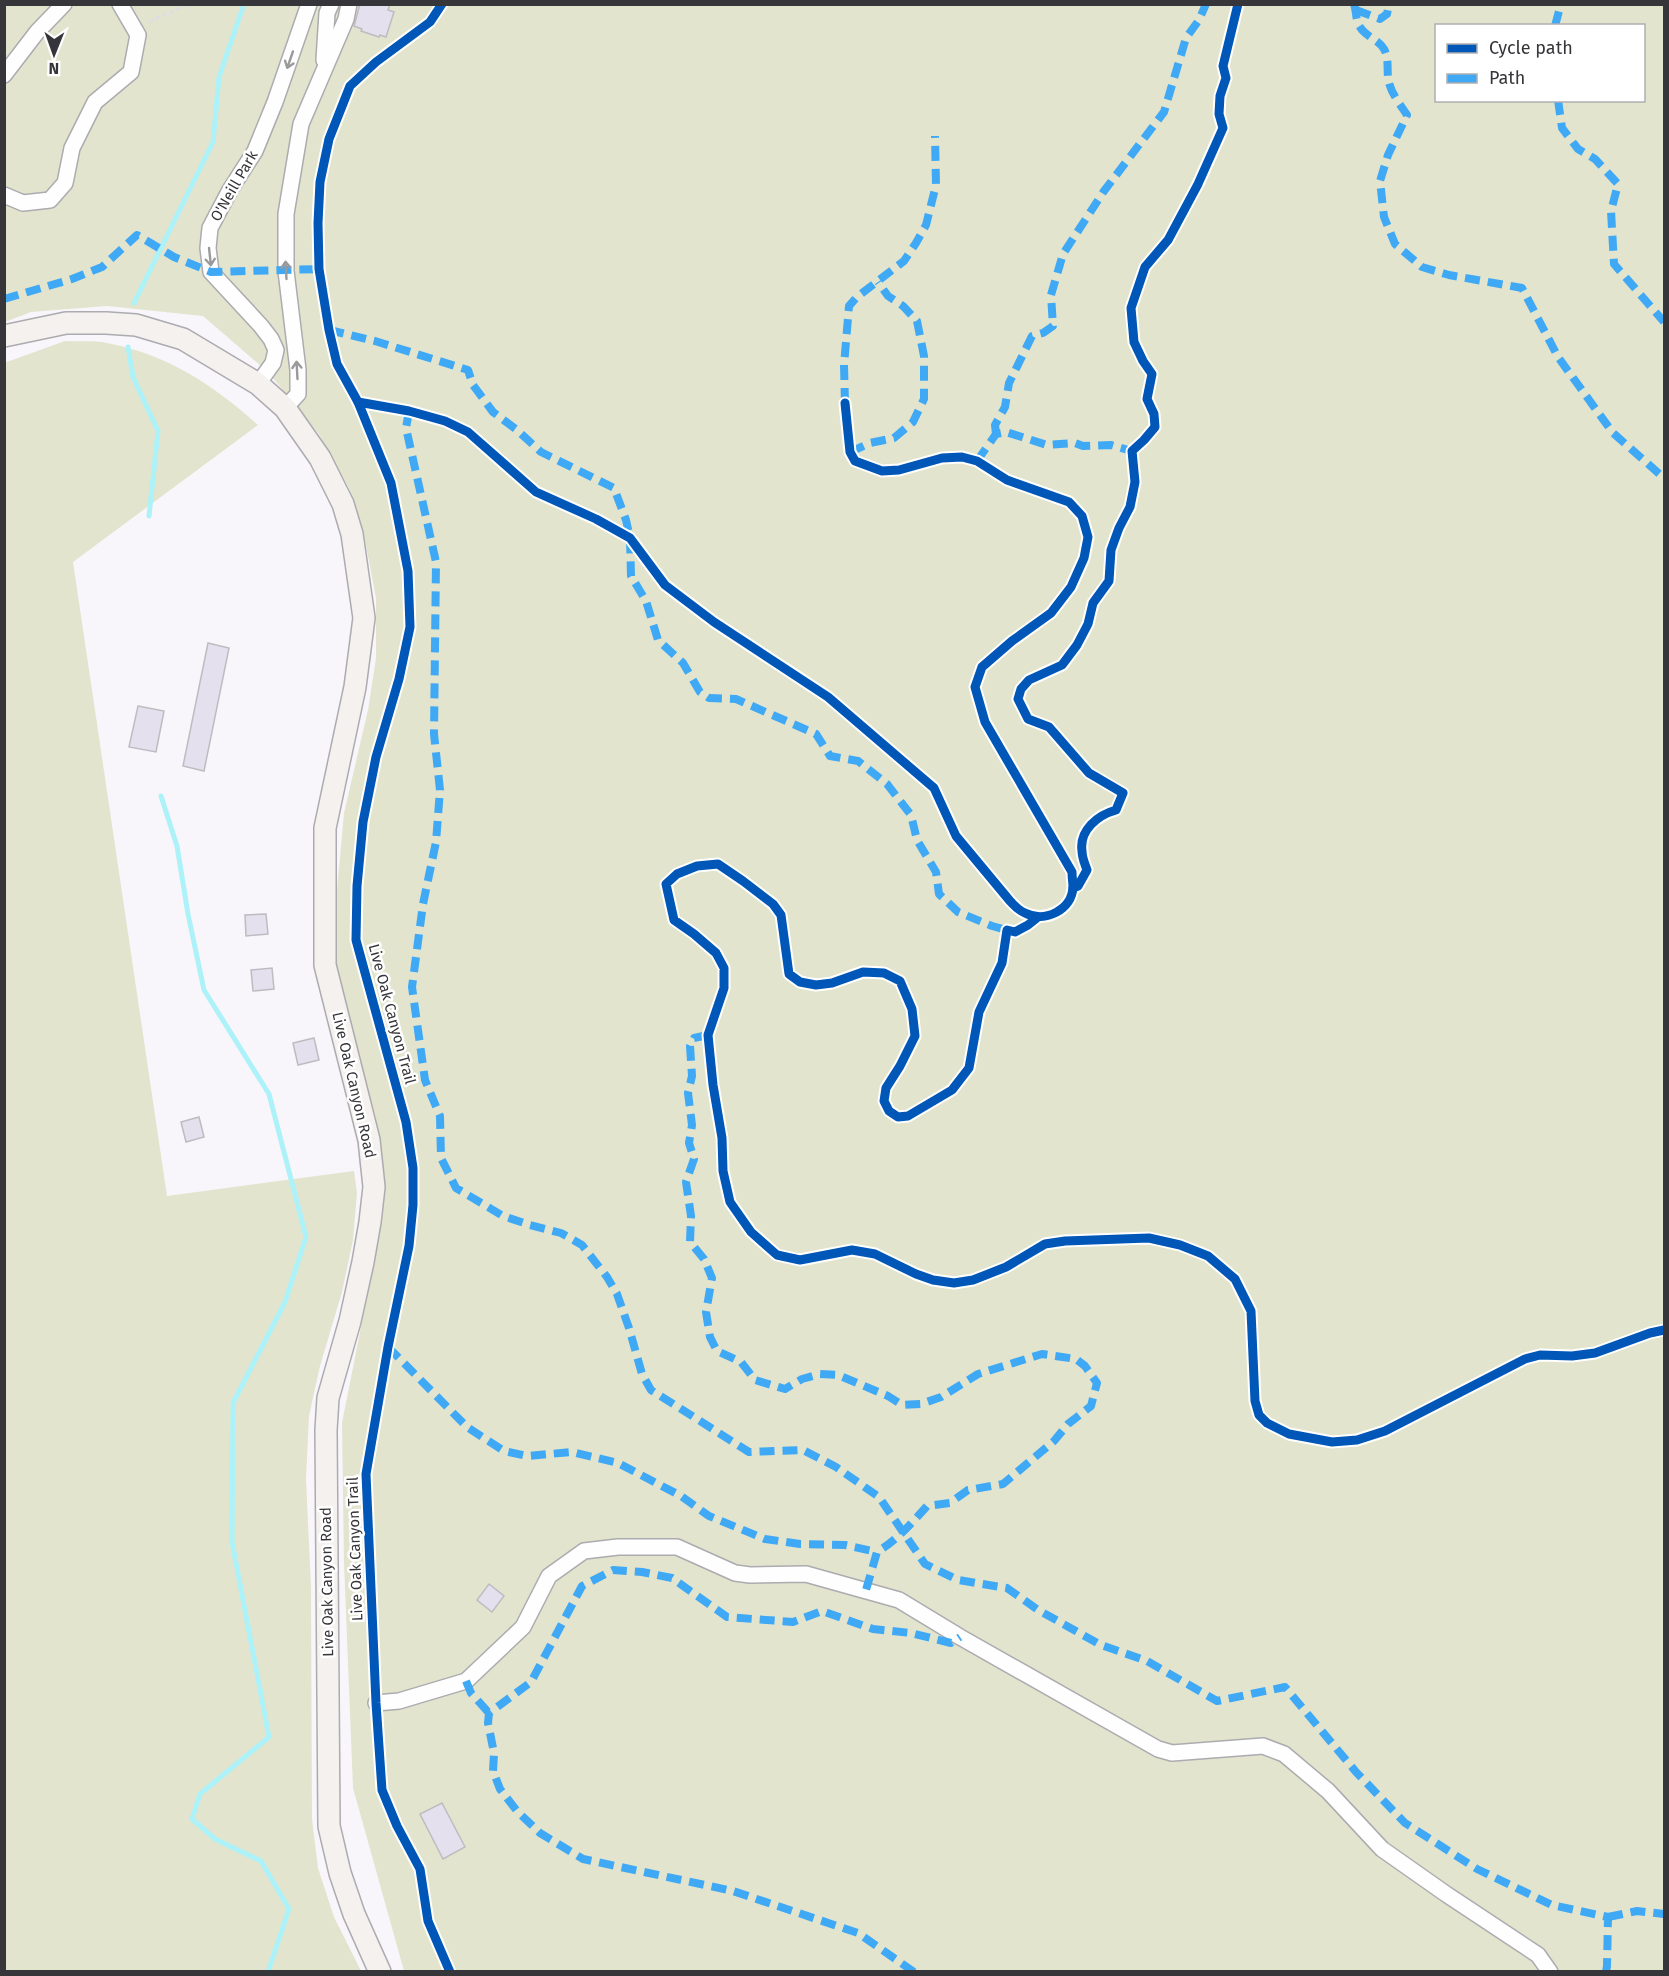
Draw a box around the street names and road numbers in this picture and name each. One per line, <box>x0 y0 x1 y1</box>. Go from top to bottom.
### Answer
street label: O'Neill Park <box>207 147 262 225</box>
street label: Live Oak Canyon Trail <box>365 942 420 1087</box>
street label: Live Oak Canyon Road <box>328 1010 380 1160</box>
street label: Live Oak Canyon Trail <box>343 1476 367 1622</box>
street label: Live Oak Canyon Road <box>317 1507 337 1657</box>

